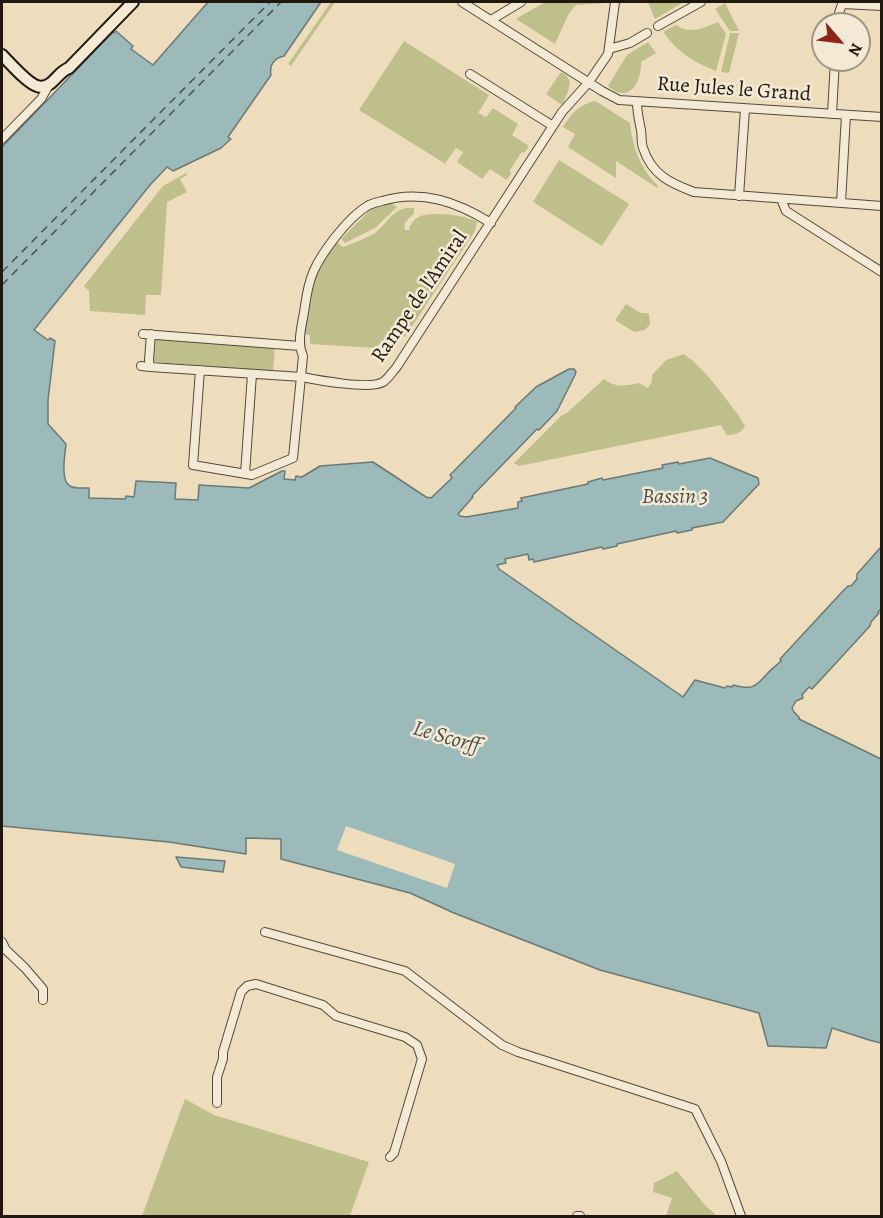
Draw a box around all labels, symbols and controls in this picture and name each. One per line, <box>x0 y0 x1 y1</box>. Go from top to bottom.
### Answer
north arrow <box>811 12 871 72</box>
text: N <box>843 39 868 60</box>
street label: Rue Jules le Grand <box>656 72 812 108</box>
street label: Rampe de l'Amiral <box>367 226 473 368</box>
water label: Bassin 3 <box>642 485 708 511</box>
water label: Le Scorff <box>410 716 482 760</box>

